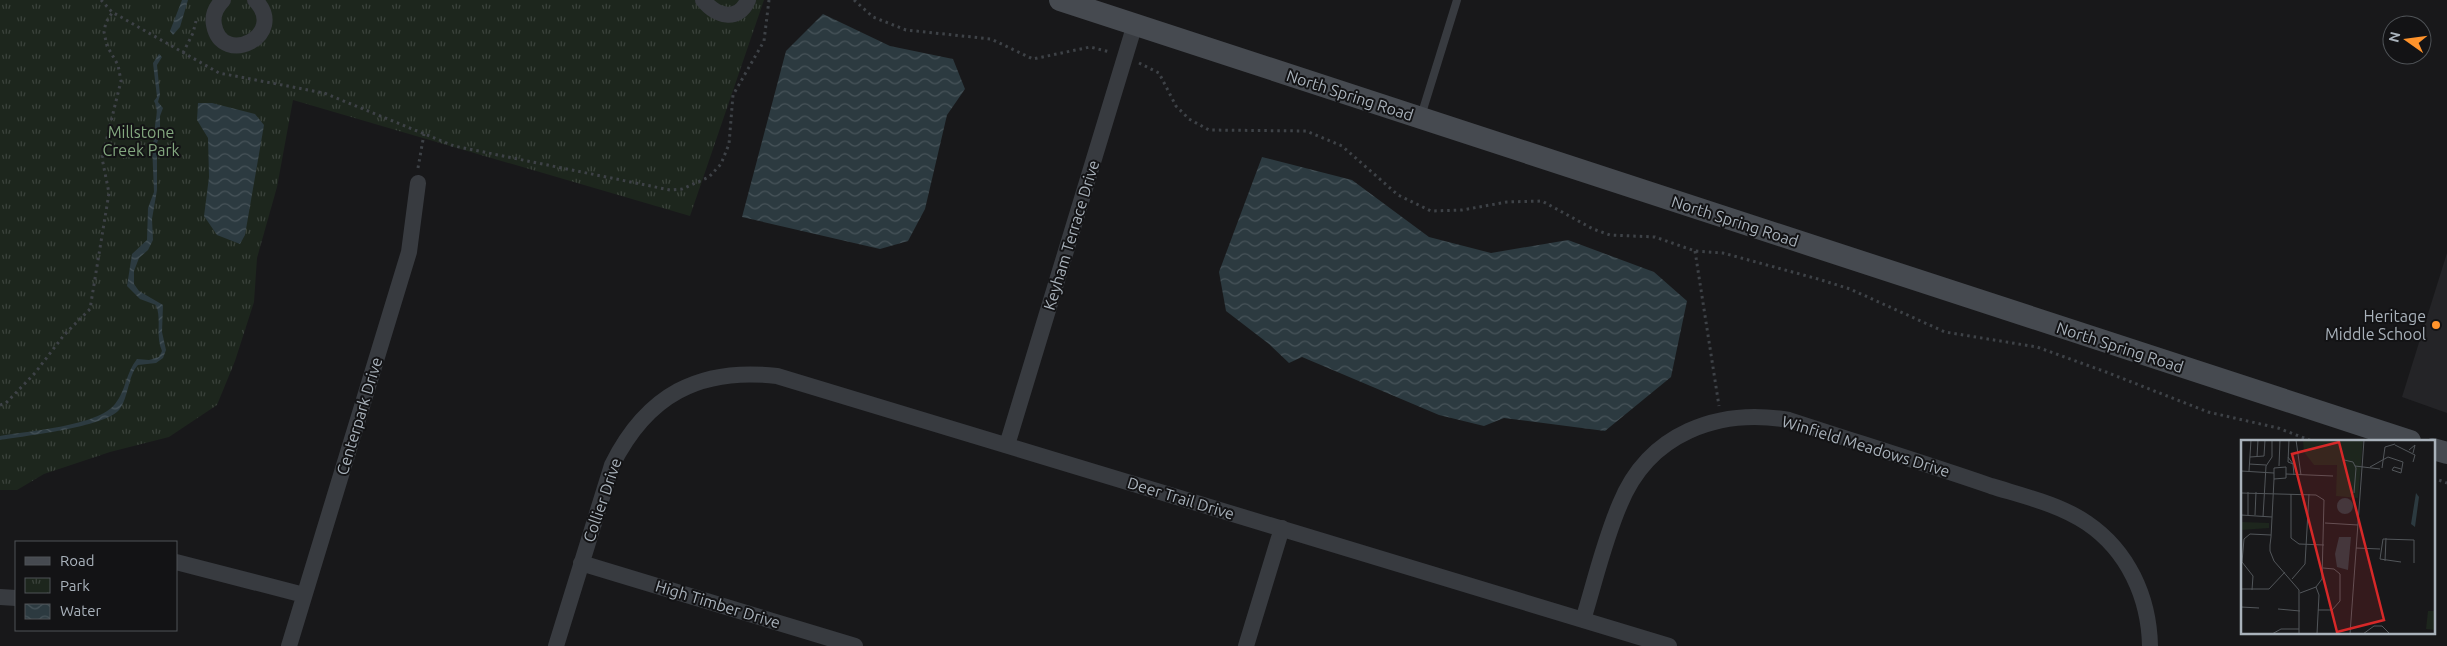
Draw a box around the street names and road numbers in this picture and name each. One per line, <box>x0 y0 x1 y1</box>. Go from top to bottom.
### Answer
street label: North Spring Road <box>1284 66 1416 124</box>
street label: Keyham Terrace Drive <box>1040 158 1102 312</box>
street label: North Spring Road <box>1669 192 1801 250</box>
street label: North Spring Road <box>2054 318 2186 376</box>
street label: Centerpark Drive <box>333 355 385 477</box>
street label: Winfield Meadows Drive <box>1780 412 1952 480</box>
street label: Collier Drive <box>579 456 625 544</box>
street label: Deer Trail Drive <box>1125 473 1237 523</box>
street label: High Timber Drive <box>653 576 783 632</box>

